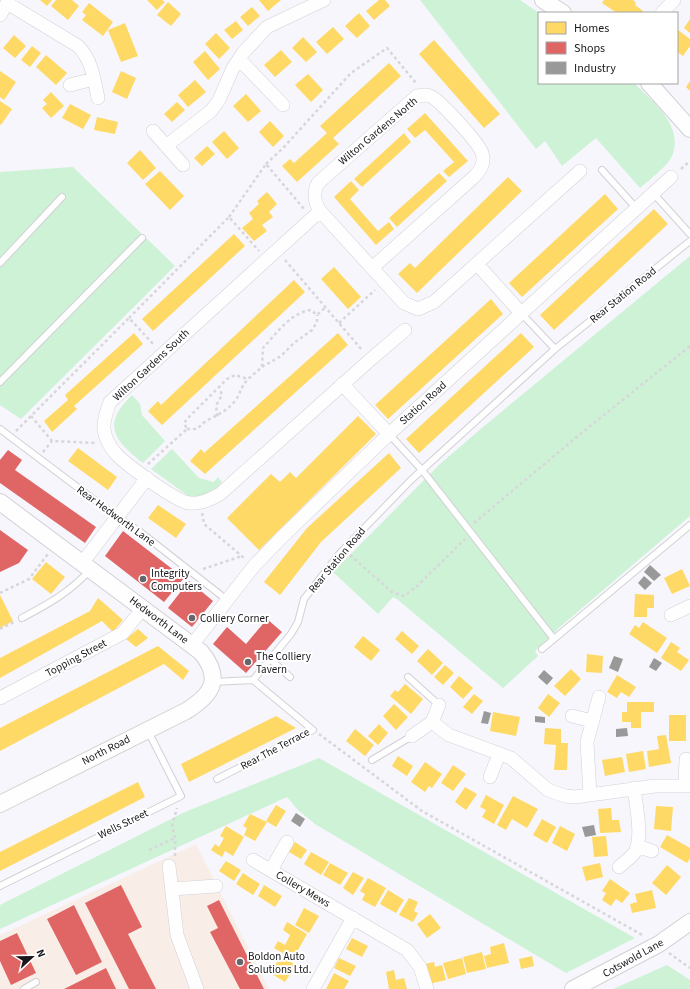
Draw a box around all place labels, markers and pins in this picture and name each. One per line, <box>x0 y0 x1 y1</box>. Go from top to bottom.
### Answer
place label: Integrity Computers <box>151 566 202 594</box>
marker: Integrity Computers <box>138 574 148 584</box>
place label: Colliery Corner <box>200 611 269 626</box>
marker: Colliery Corner <box>187 613 197 623</box>
place label: The Colliery Tavern <box>256 649 311 677</box>
marker: The Colliery Tavern <box>243 657 253 667</box>
place label: Boldon Auto Solutions Ltd. <box>248 949 312 977</box>
marker: Boldon Auto Solutions Ltd. <box>235 957 245 967</box>

